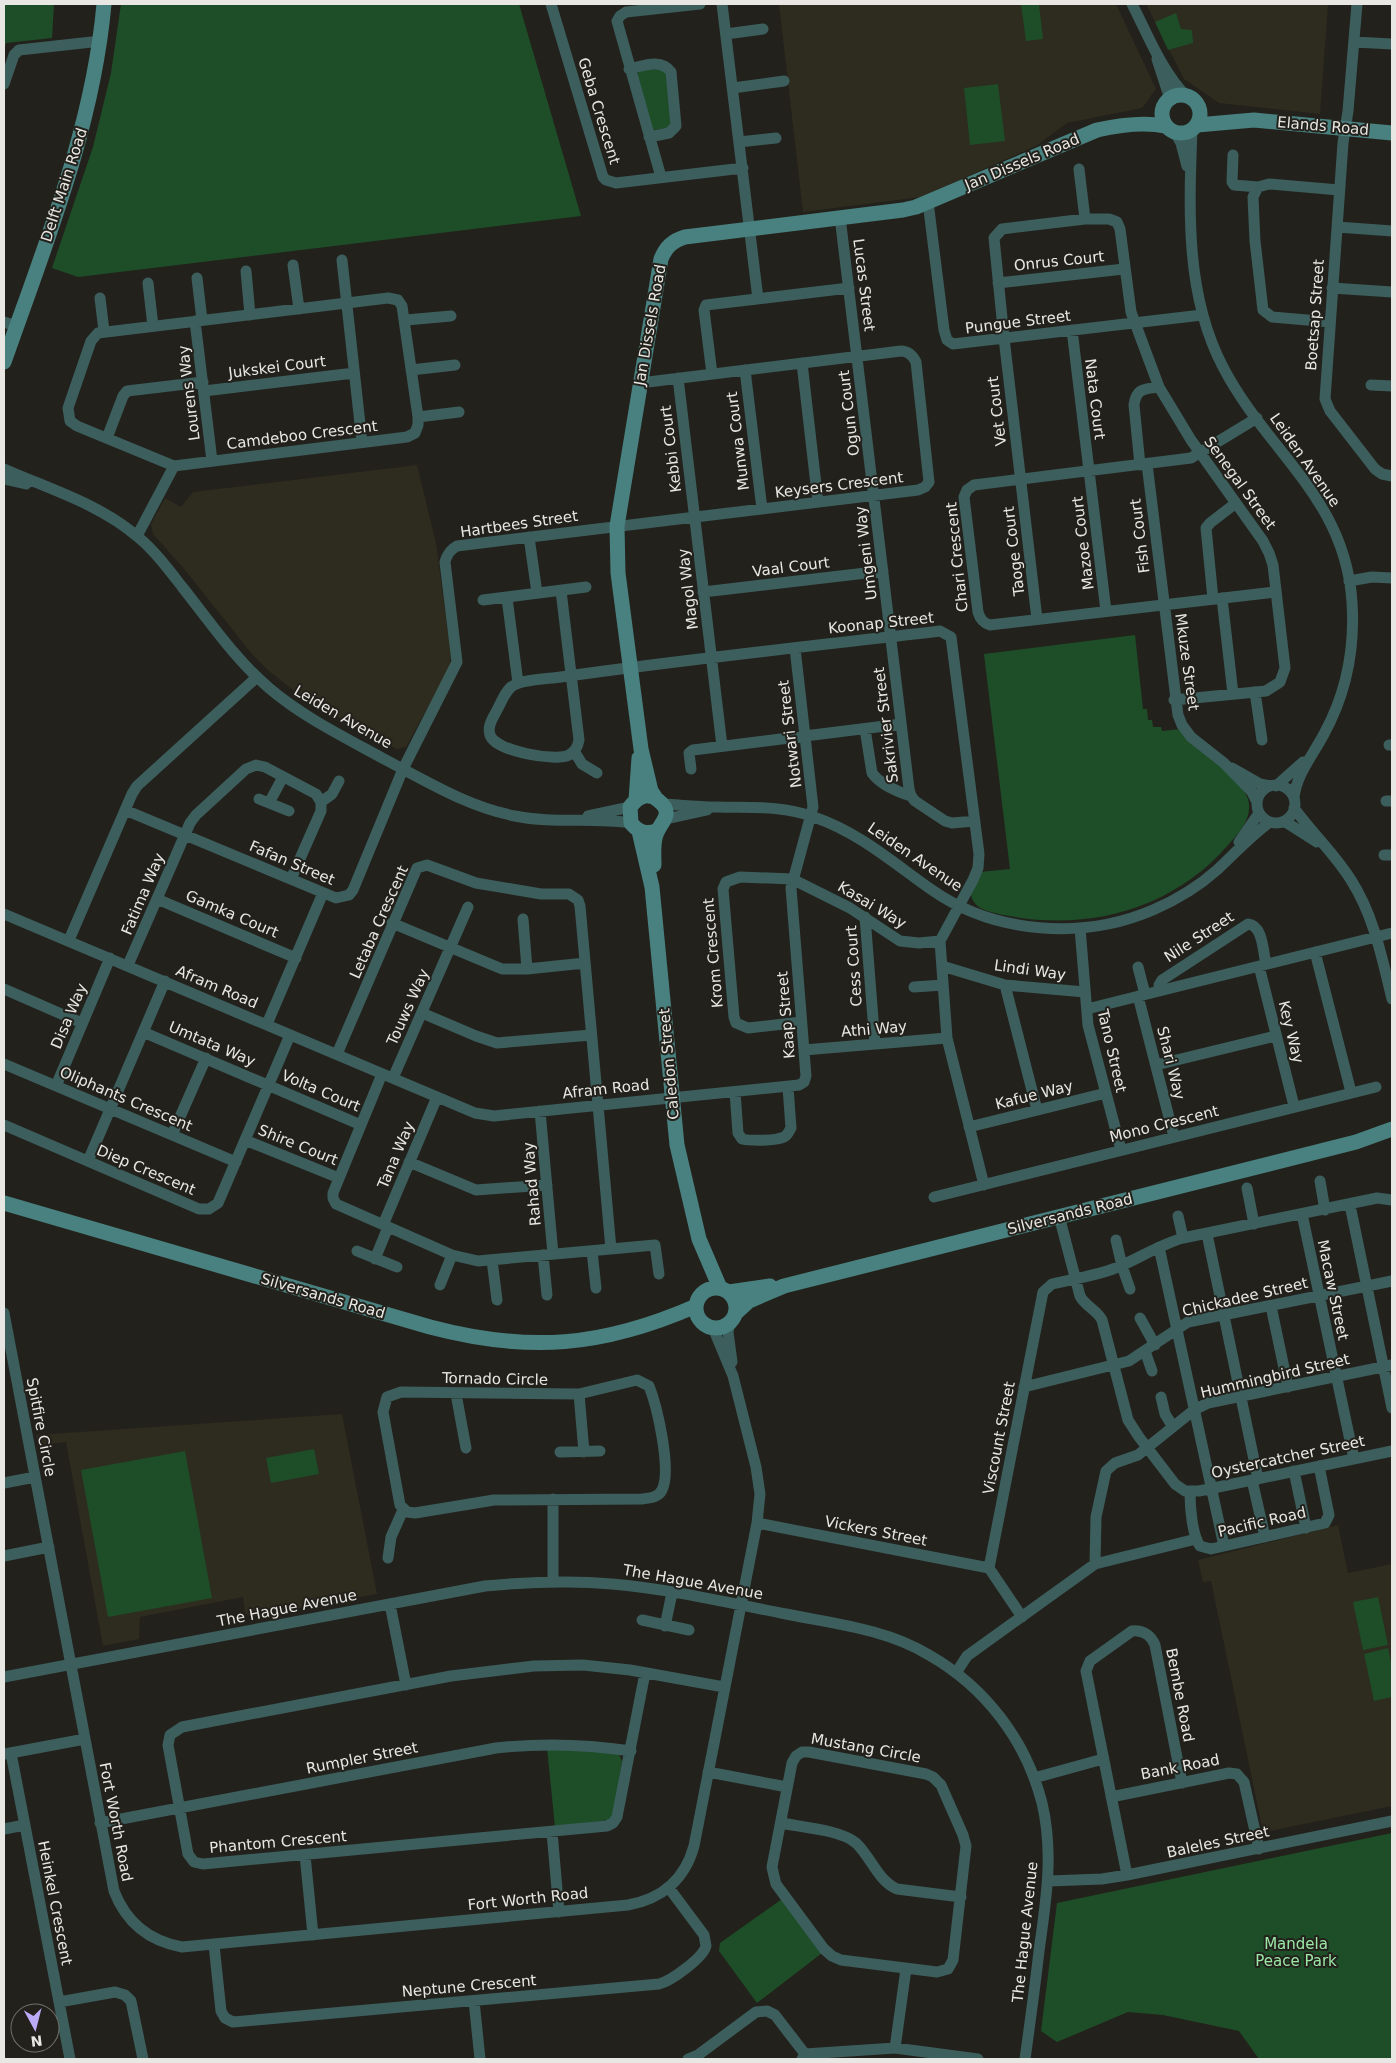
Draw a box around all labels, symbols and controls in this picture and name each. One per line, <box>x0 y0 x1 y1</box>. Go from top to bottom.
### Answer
street label: Geba Crescent <box>574 56 624 167</box>
street label: Elands Road <box>1276 113 1370 139</box>
street label: Delft Main Road <box>37 126 91 244</box>
street label: Jan Dissels Road <box>961 130 1082 195</box>
street label: Lucas Street <box>849 238 879 332</box>
street label: Onrus Court <box>1013 247 1105 275</box>
street label: Boetsap Street <box>1302 259 1328 371</box>
street label: Jan Dissels Road <box>630 263 670 388</box>
street label: Pungue Street <box>964 307 1072 337</box>
street label: Lourens Way <box>174 344 204 442</box>
street label: Jukskei Court <box>226 352 327 382</box>
street label: Nata Court <box>1081 357 1109 441</box>
street label: Ogun Court <box>835 369 863 457</box>
street label: Vet Court <box>984 375 1010 447</box>
street label: Munwa Court <box>723 390 753 491</box>
street label: Kebbi Court <box>657 404 685 494</box>
street label: Leiden Avenue <box>1266 410 1344 510</box>
street label: Camdeboo Crescent <box>226 417 379 453</box>
street label: Senegal Street <box>1200 433 1280 533</box>
street label: Keysers Crescent <box>774 468 904 502</box>
street label: Mazoe Court <box>1068 495 1098 591</box>
street label: Fish Court <box>1126 498 1154 574</box>
street label: Chari Crescent <box>942 501 972 613</box>
street label: Umgeni Way <box>851 505 881 601</box>
street label: Taoge Court <box>1000 505 1029 598</box>
street label: Hartbees Street <box>459 507 579 541</box>
street label: Magol Way <box>674 547 702 631</box>
street label: Vaal Court <box>751 553 831 581</box>
street label: Koonap Street <box>827 608 935 637</box>
street label: Mkuze Street <box>1171 612 1203 712</box>
street label: Sakrivier Street <box>870 666 902 784</box>
street label: Notwari Street <box>774 679 806 789</box>
street label: Leiden Avenue <box>291 682 395 752</box>
street label: Leiden Avenue <box>864 819 966 895</box>
street label: Fafan Street <box>247 837 337 889</box>
street label: Fatima Way <box>118 850 168 938</box>
street label: Letaba Crescent <box>346 862 412 981</box>
street label: Kasai Way <box>835 878 910 933</box>
street label: Gamka Court <box>183 886 281 942</box>
street label: Krom Crescent <box>699 897 727 1009</box>
street label: Nile Street <box>1161 908 1237 966</box>
street label: Cess Court <box>842 925 866 1007</box>
street label: Lindi Way <box>993 956 1067 984</box>
street label: Afram Road <box>173 962 261 1012</box>
street label: Touws Way <box>383 966 433 1049</box>
street label: Kaap Street <box>773 970 799 1060</box>
street label: Disa Way <box>47 980 91 1051</box>
street label: Key Way <box>1275 999 1307 1065</box>
street label: Tano Street <box>1093 1007 1130 1095</box>
street label: Caledon Street <box>655 1008 683 1120</box>
street label: Athi Way <box>840 1017 908 1041</box>
street label: Umtata Way <box>166 1018 258 1070</box>
street label: Shari Way <box>1153 1024 1189 1102</box>
street label: Oliphants Crescent <box>57 1063 195 1135</box>
street label: Volta Court <box>279 1066 363 1116</box>
street label: Afram Road <box>562 1075 650 1103</box>
street label: Kafue Way <box>993 1077 1075 1113</box>
street label: Mono Crescent <box>1108 1102 1221 1146</box>
street label: Tana Way <box>373 1119 418 1192</box>
street label: Shire Court <box>256 1121 341 1169</box>
street label: Diep Crescent <box>94 1141 198 1199</box>
street label: Rahad Way <box>519 1141 545 1227</box>
street label: Silversands Road <box>1006 1190 1134 1238</box>
street label: Macaw Street <box>1314 1238 1352 1342</box>
street label: Silversands Road <box>259 1270 387 1322</box>
street label: Chickadee Street <box>1180 1274 1310 1320</box>
street label: Hummingbird Street <box>1199 1350 1352 1402</box>
street label: Tornado Circle <box>441 1369 548 1389</box>
street label: Spitfire Circle <box>23 1376 59 1478</box>
street label: Viscount Street <box>979 1380 1019 1496</box>
street label: Oystercatcher Street <box>1210 1432 1366 1482</box>
street label: Pacific Road <box>1216 1503 1308 1541</box>
street label: Vickers Street <box>823 1512 929 1550</box>
street label: The Hague Avenue <box>621 1561 764 1603</box>
street label: The Hague Avenue <box>215 1586 358 1631</box>
street label: Bembe Road <box>1162 1647 1198 1743</box>
street label: Mustang Circle <box>810 1729 922 1767</box>
street label: Rumpler Street <box>305 1738 419 1778</box>
street label: Bank Road <box>1139 1751 1221 1783</box>
street label: Fort Worth Road <box>96 1761 136 1883</box>
street label: Baleles Street <box>1165 1822 1271 1862</box>
street label: Phantom Crescent <box>209 1827 348 1857</box>
street label: Heinkel Crescent <box>34 1839 76 1967</box>
street label: The Hague Avenue <box>1009 1860 1041 2004</box>
street label: Fort Worth Road <box>467 1884 589 1914</box>
park label: Mandela Peace Park <box>1255 1935 1337 1970</box>
street label: Neptune Crescent <box>401 1971 537 2001</box>
north arrow <box>10 2003 60 2053</box>
text: N <box>30 2032 43 2050</box>

